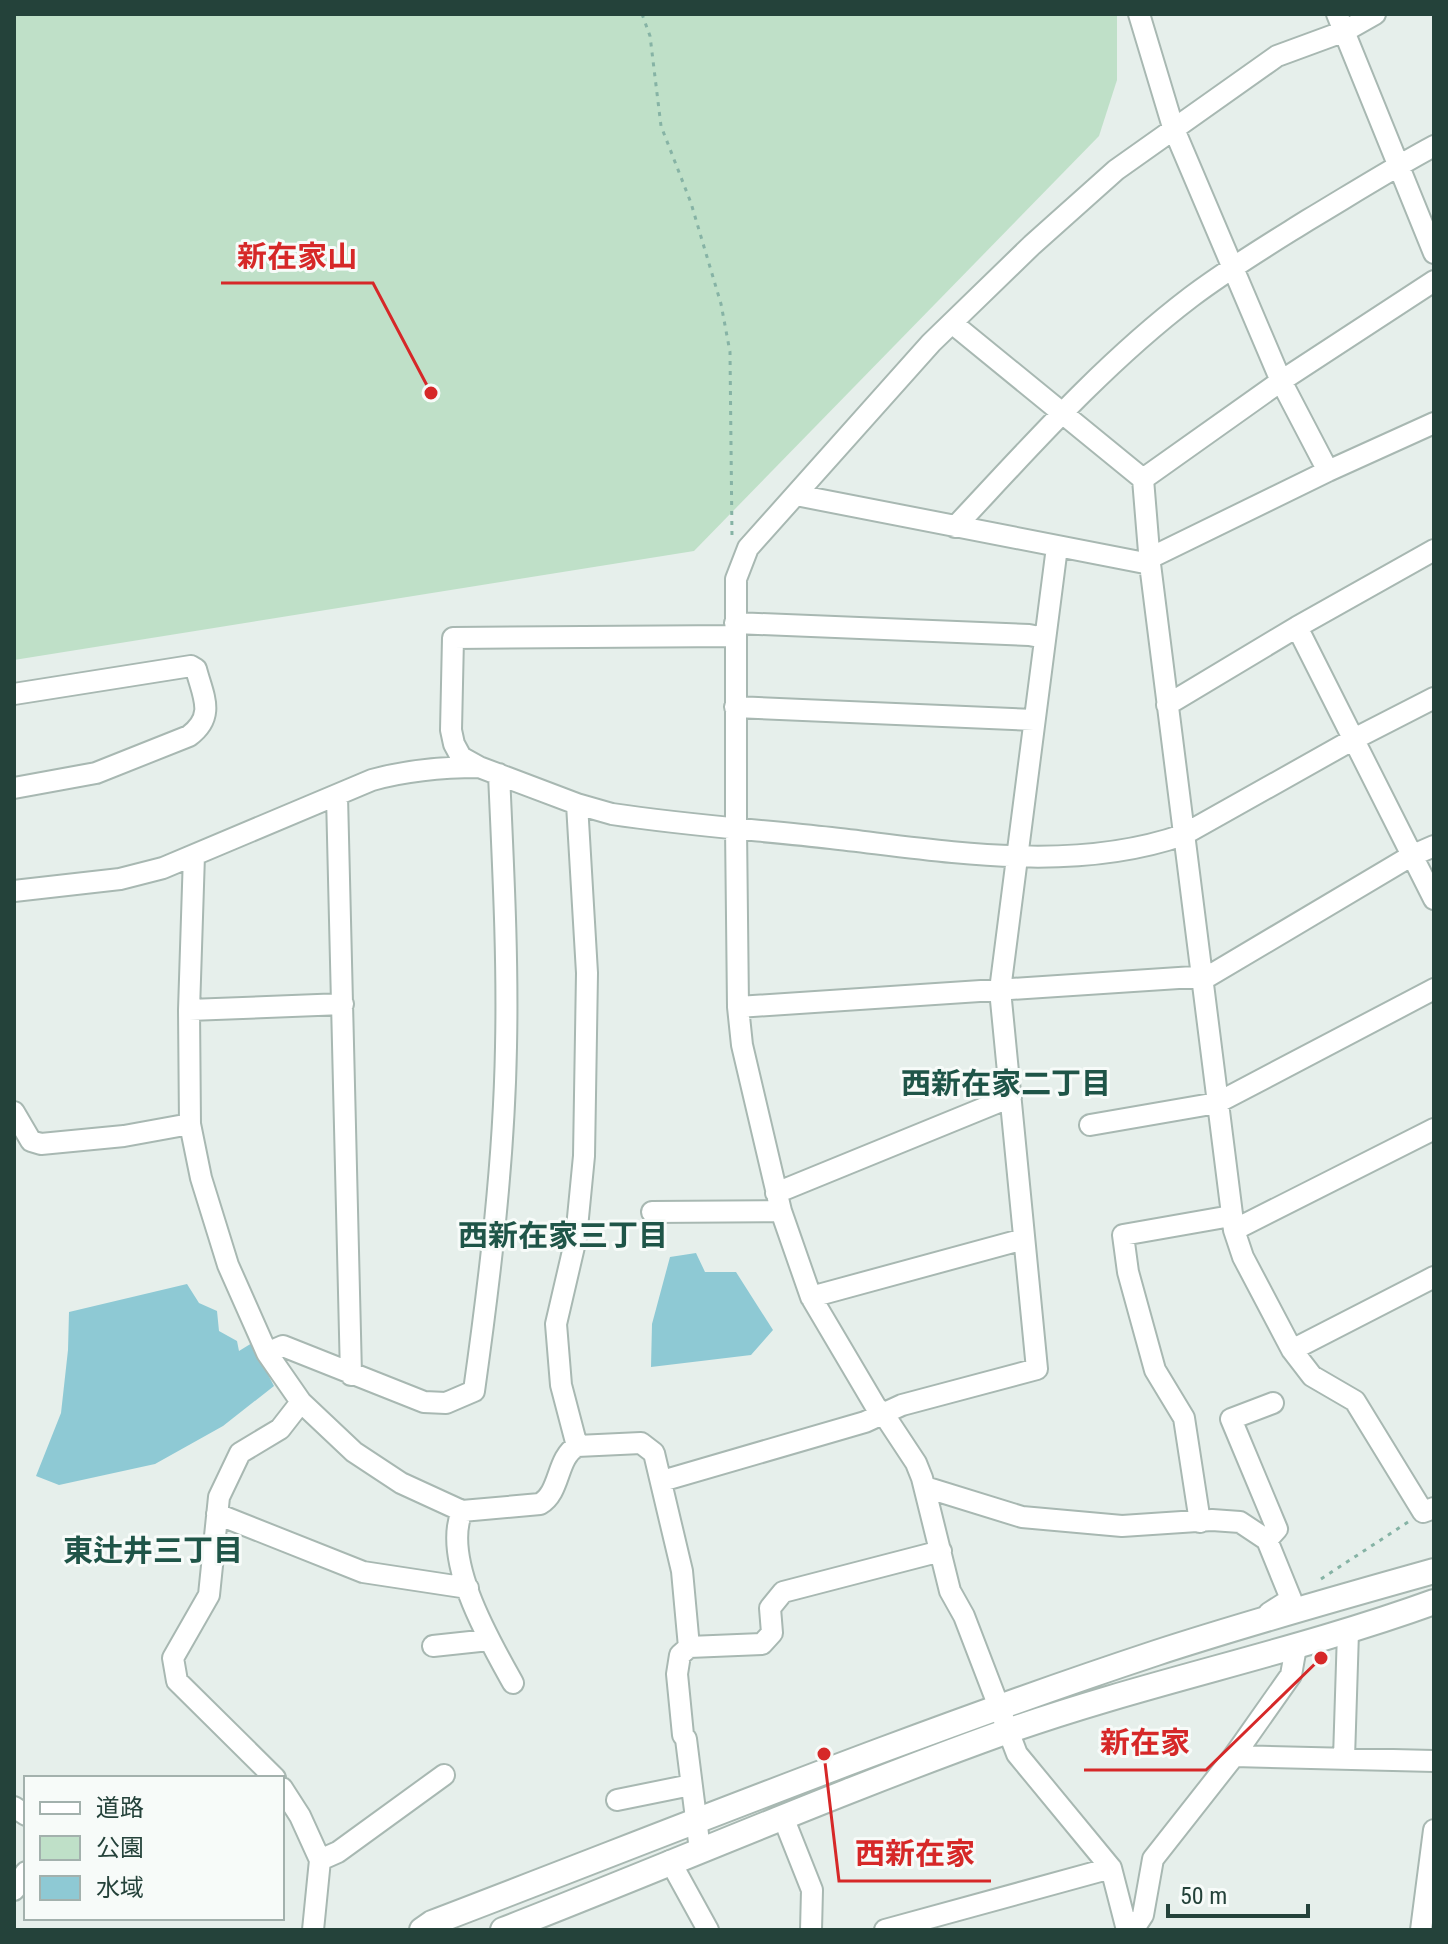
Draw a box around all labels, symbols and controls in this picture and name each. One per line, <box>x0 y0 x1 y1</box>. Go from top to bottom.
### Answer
callout: 新在家山 <box>221 229 373 283</box>
text: 新在家山 <box>237 239 357 274</box>
district label: 西新在家二丁目 <box>901 1066 1111 1101</box>
district label: 西新在家三丁目 <box>458 1218 668 1253</box>
district label: 東辻井三丁目 <box>63 1533 243 1568</box>
callout: 新在家 <box>1084 1716 1206 1770</box>
text: 新在家 <box>1100 1725 1190 1760</box>
legend <box>24 1776 284 1920</box>
text: 道路 <box>96 1794 144 1822</box>
callout: 西新在家 <box>839 1827 991 1881</box>
text: 公園 <box>96 1834 144 1862</box>
text: 西新在家 <box>855 1836 975 1871</box>
scale bar <box>1168 1868 1308 1918</box>
text: 水域 <box>96 1874 144 1902</box>
text: 50 m <box>1180 1882 1227 1910</box>

